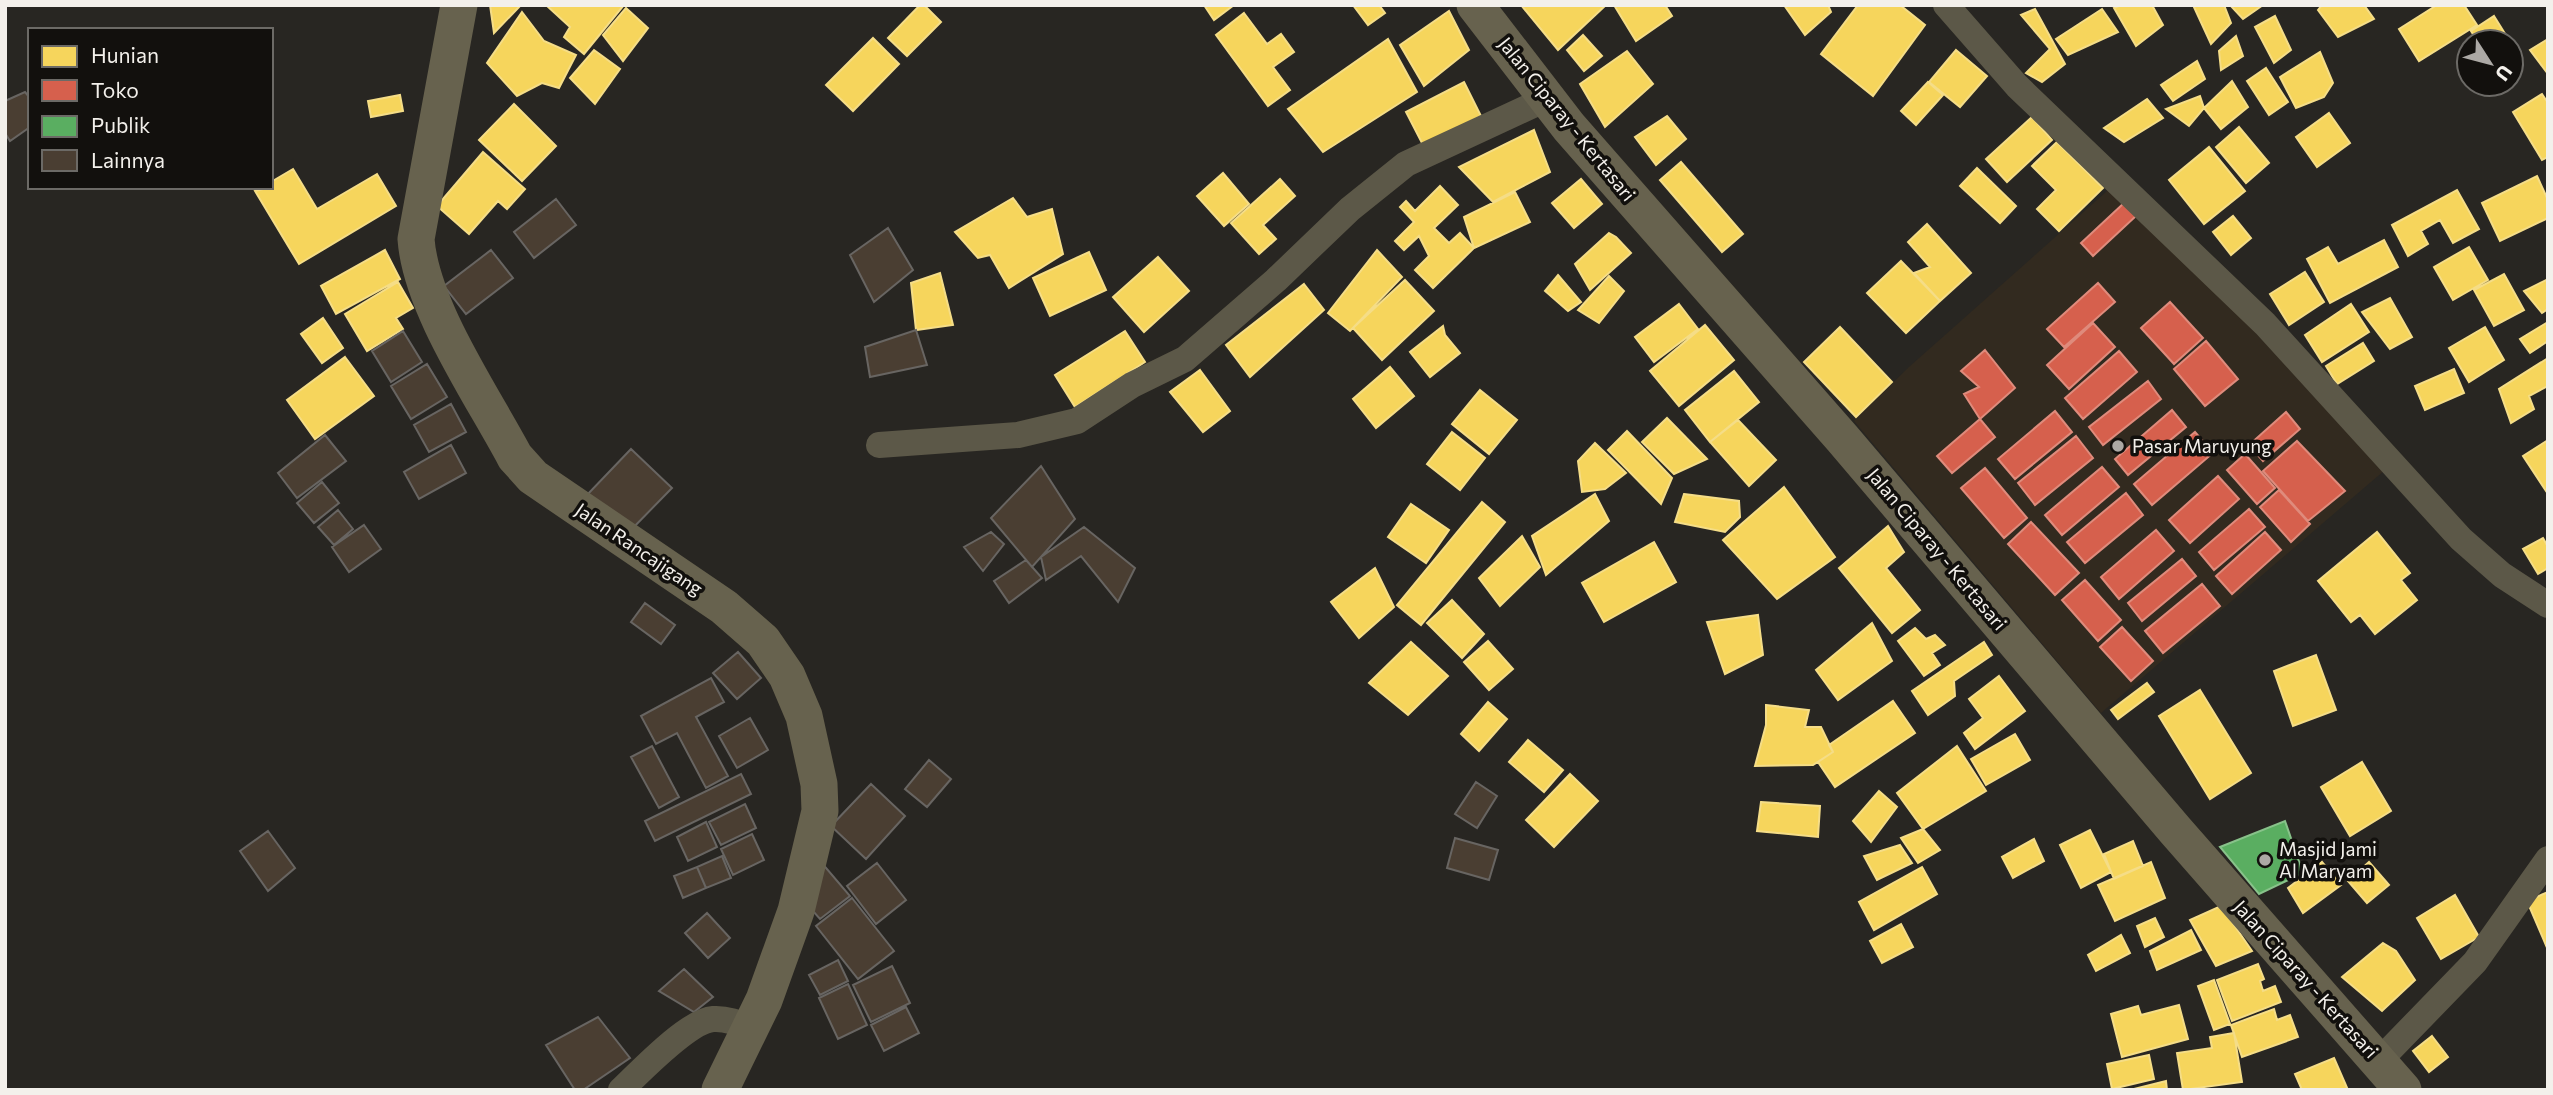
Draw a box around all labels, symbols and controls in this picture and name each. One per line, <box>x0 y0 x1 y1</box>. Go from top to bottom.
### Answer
legend <box>28 28 273 189</box>
north arrow <box>2455 28 2525 98</box>
street label: Jalan Ciparay - Kertasari <box>1494 32 1641 205</box>
text: Hunian <box>91 42 159 67</box>
text: U <box>2491 61 2518 86</box>
text: Toko <box>91 77 139 102</box>
text: Publik <box>91 112 150 137</box>
text: Lainnya <box>91 147 165 172</box>
place label: Pasar Maruyung <box>2132 434 2271 457</box>
marker: Pasar Maruyung <box>2110 438 2126 454</box>
street label: Jalan Ciparay - Kertasari <box>1863 463 2012 634</box>
street label: Jalan Rancajigang <box>571 498 707 600</box>
place label: Masjid Jami Al Maryam <box>2279 837 2377 882</box>
marker: Masjid Jami Al Maryam <box>2257 852 2273 868</box>
street label: Jalan Ciparay - Kertasari <box>2229 895 2383 1062</box>

